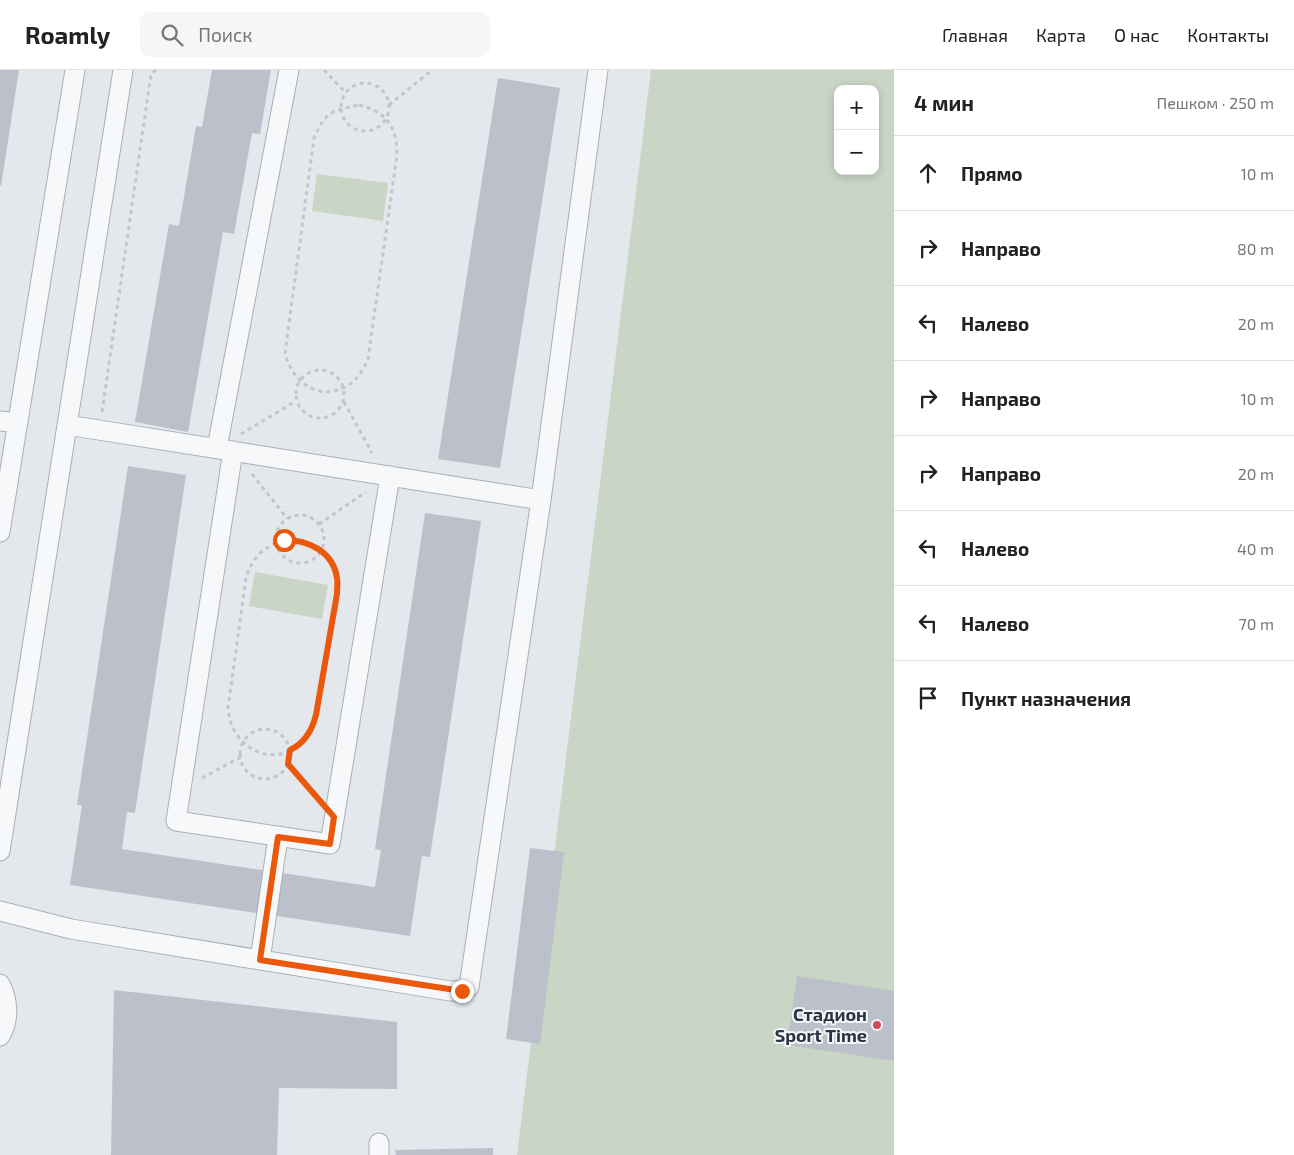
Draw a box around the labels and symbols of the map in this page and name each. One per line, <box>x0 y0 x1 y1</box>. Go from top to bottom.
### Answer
route start <box>273 529 296 552</box>
route end <box>451 980 474 1003</box>
place label: Стадион Sport Time <box>775 1003 867 1046</box>
marker: Стадион Sport Time <box>871 1019 883 1031</box>

